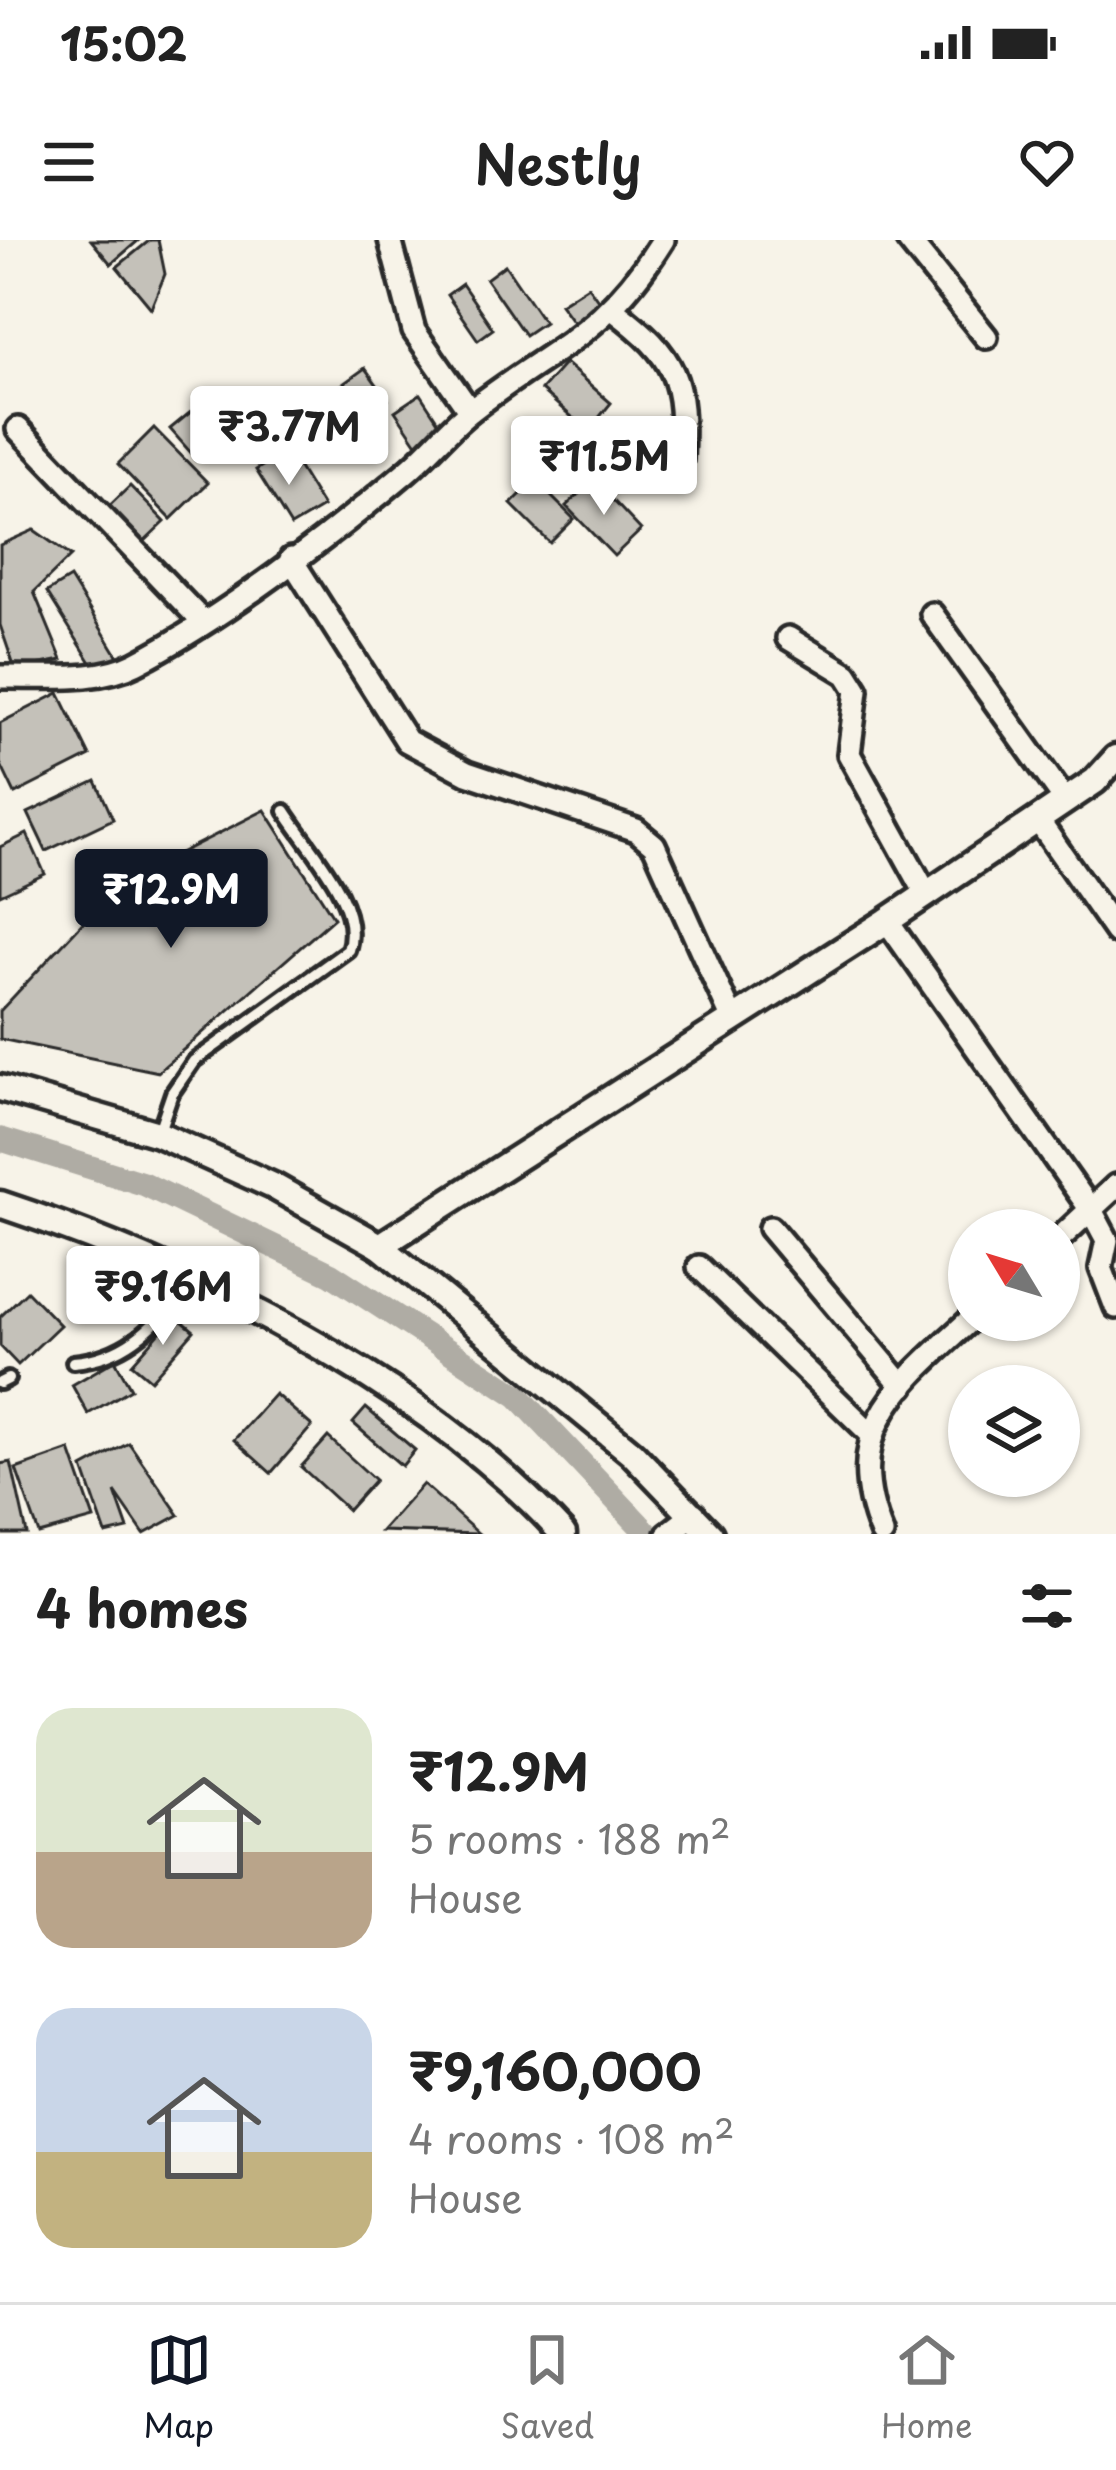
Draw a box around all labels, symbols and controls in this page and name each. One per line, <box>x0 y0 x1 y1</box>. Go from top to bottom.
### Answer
text: 15:02 <box>60 8 187 76</box>
text: Nestly <box>474 122 642 203</box>
icon: menu <box>36 129 102 195</box>
icon: heart <box>1014 129 1080 195</box>
pin: ₹3.77M <box>191 386 387 488</box>
text: ₹3.77M <box>217 395 361 454</box>
pin: ₹11.5M <box>506 416 702 518</box>
text: ₹11.5M <box>538 425 670 484</box>
pin: ₹12.9M <box>73 849 269 951</box>
text: ₹12.9M <box>102 858 240 917</box>
north arrow <box>948 1209 1080 1341</box>
map controls <box>948 1209 1080 1497</box>
pin: ₹9.16M <box>65 1246 261 1348</box>
text: ₹9.16M <box>93 1255 233 1314</box>
button: layers <box>948 1365 1080 1497</box>
text: 4 homes <box>36 1568 248 1645</box>
icon: filters <box>1014 1573 1080 1639</box>
text: ₹12.9M <box>408 1731 589 1808</box>
icon: home <box>132 1756 276 1900</box>
text: 5 rooms · 188 m² <box>408 1808 731 1867</box>
text: House <box>408 1867 522 1926</box>
text: ₹9,160,000 <box>408 2031 702 2108</box>
icon: home <box>132 2056 276 2200</box>
text: 4 rooms · 108 m² <box>408 2108 735 2167</box>
text: House <box>408 2167 522 2226</box>
tab: Map <box>143 2327 214 2449</box>
tab: Saved <box>501 2327 594 2449</box>
tab: Home <box>881 2327 973 2449</box>

